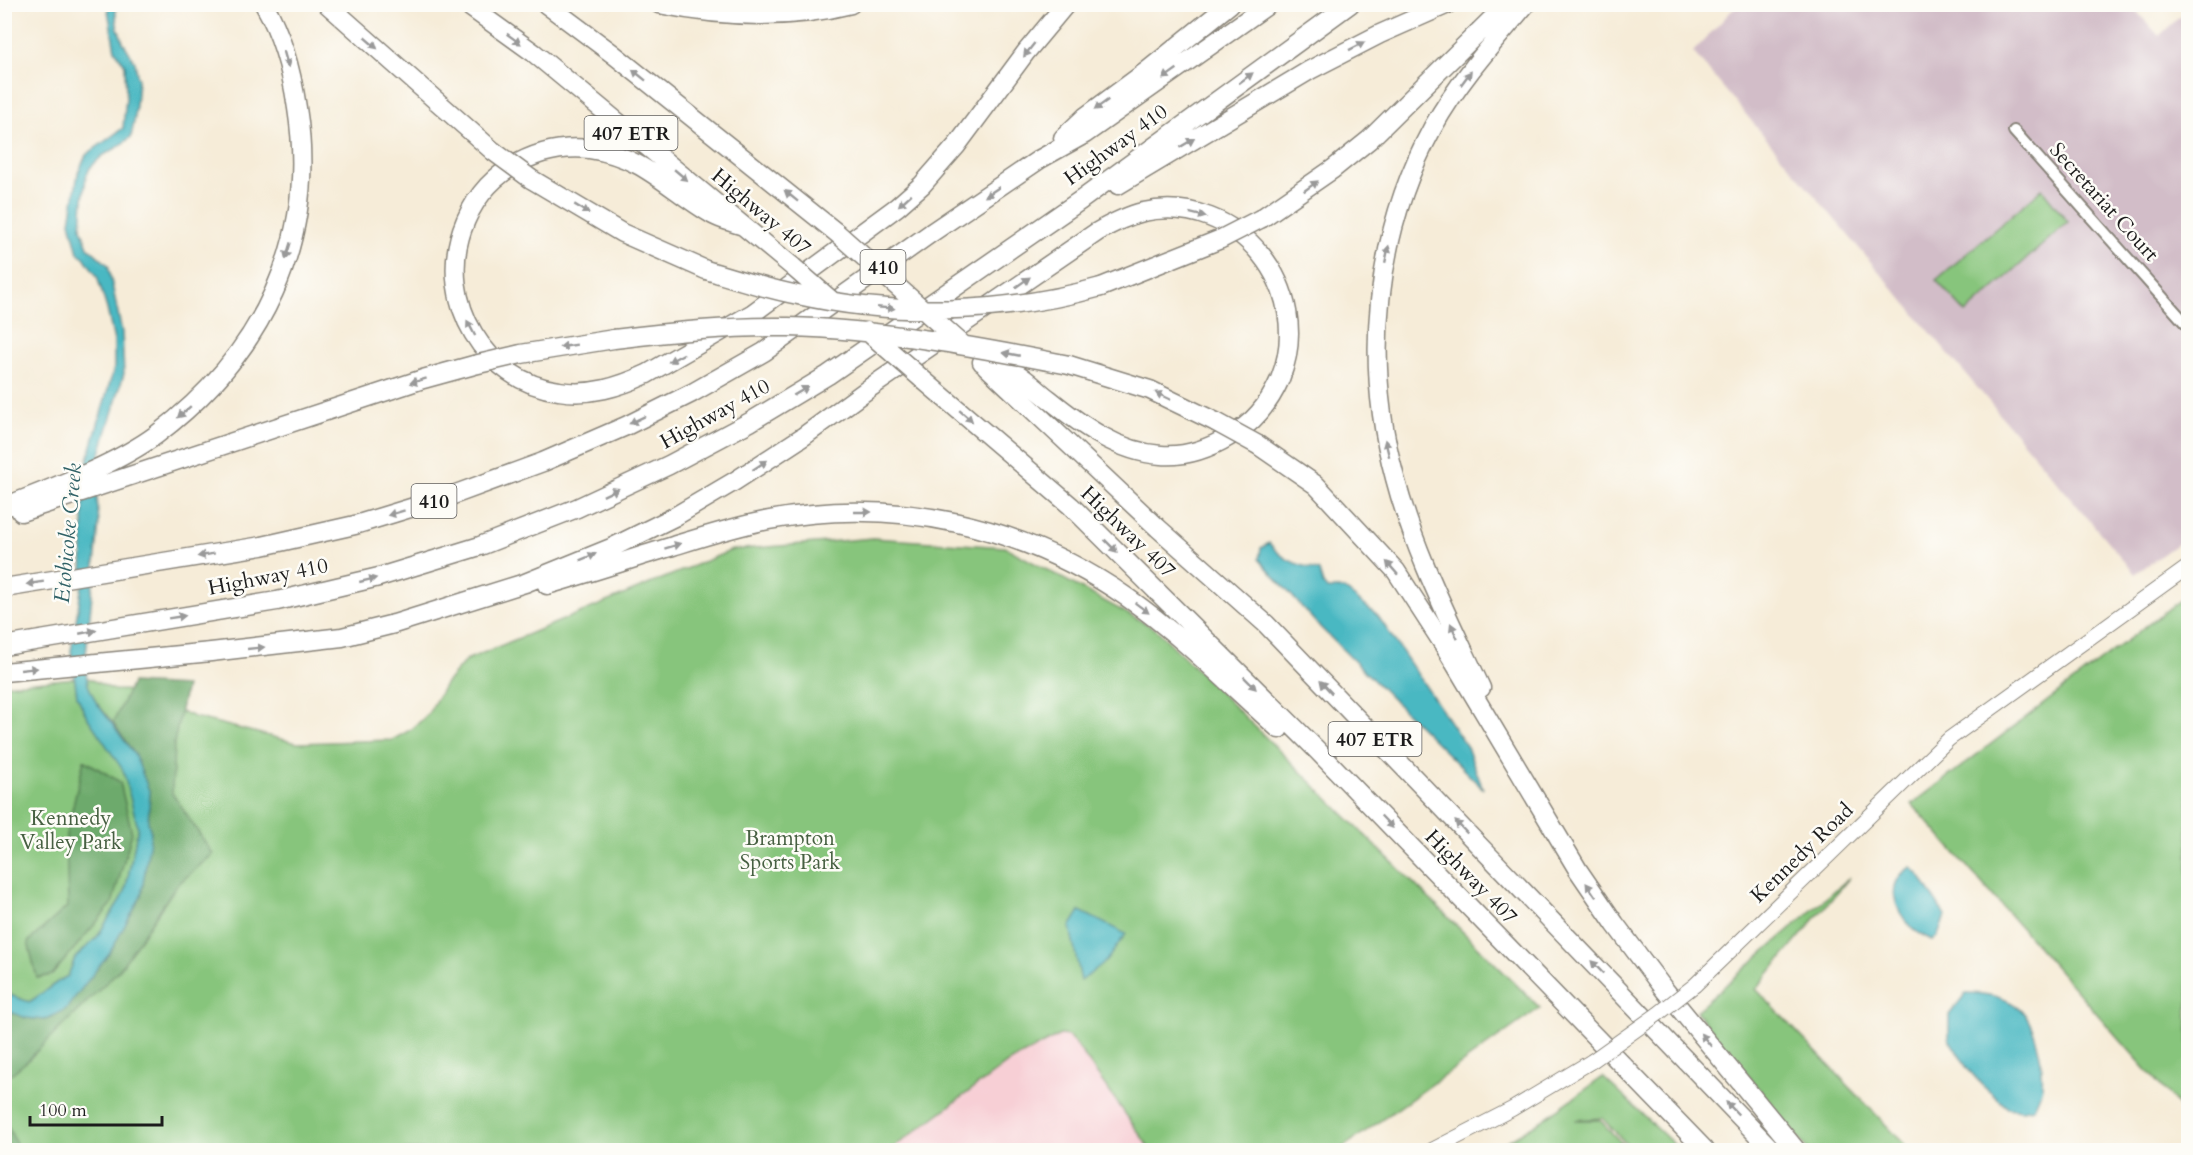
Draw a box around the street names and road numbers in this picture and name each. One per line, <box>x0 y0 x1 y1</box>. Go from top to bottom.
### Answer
street label: Highway 410 <box>1058 98 1174 192</box>
road number: 407 ETR <box>584 116 678 150</box>
street label: Secretariat Court <box>2043 136 2165 268</box>
street label: Highway 407 <box>705 162 817 262</box>
road number: 410 <box>860 250 906 284</box>
street label: Highway 410 <box>655 372 775 456</box>
street label: Highway 407 <box>1074 479 1182 585</box>
road number: 410 <box>412 484 456 518</box>
street label: Highway 410 <box>206 551 330 603</box>
road number: 407 ETR <box>1328 722 1422 756</box>
street label: Kennedy Road <box>1744 796 1860 910</box>
street label: Highway 407 <box>1418 823 1524 931</box>

